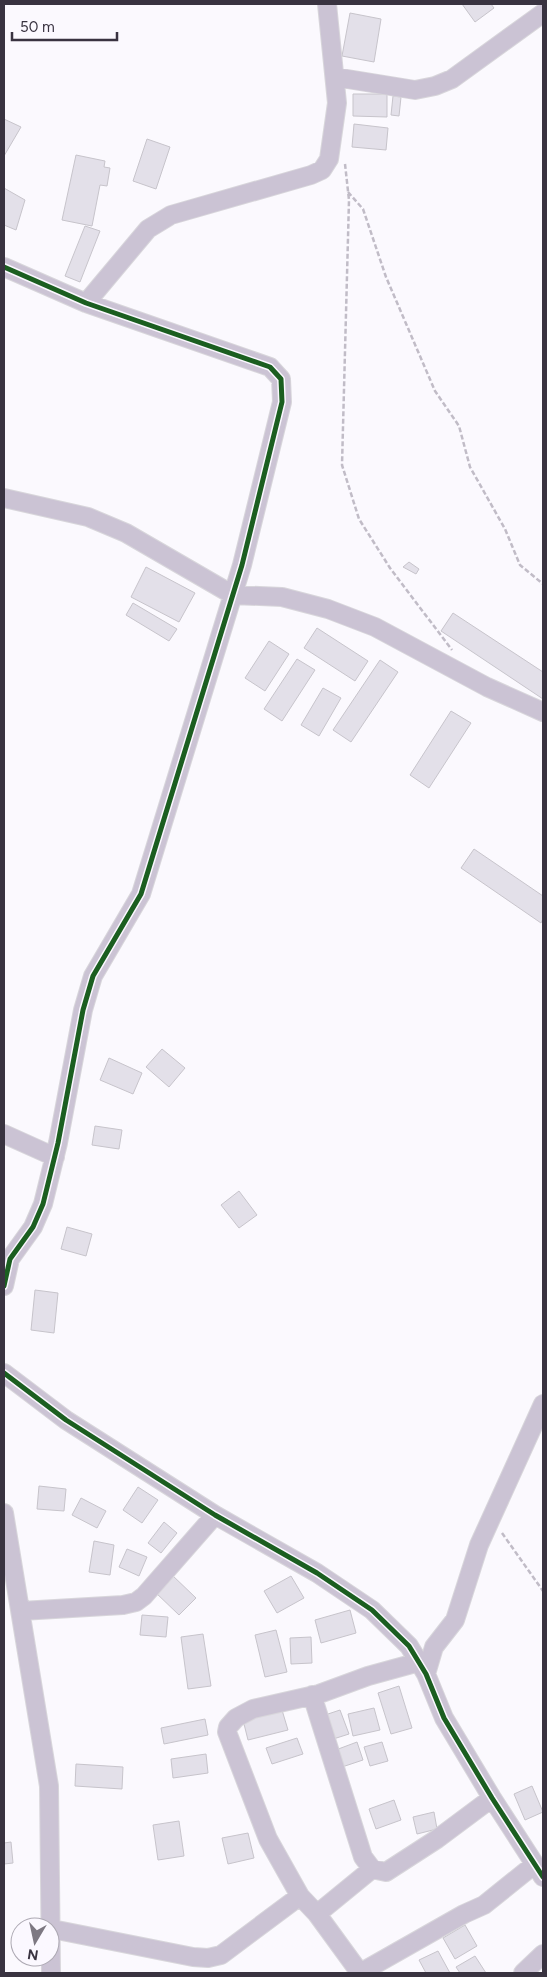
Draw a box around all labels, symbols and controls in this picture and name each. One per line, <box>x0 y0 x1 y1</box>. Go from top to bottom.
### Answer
scale bar <box>12 10 118 42</box>
text: 50 m <box>20 18 55 36</box>
north arrow <box>10 1917 60 1967</box>
text: N <box>26 1945 40 1964</box>

